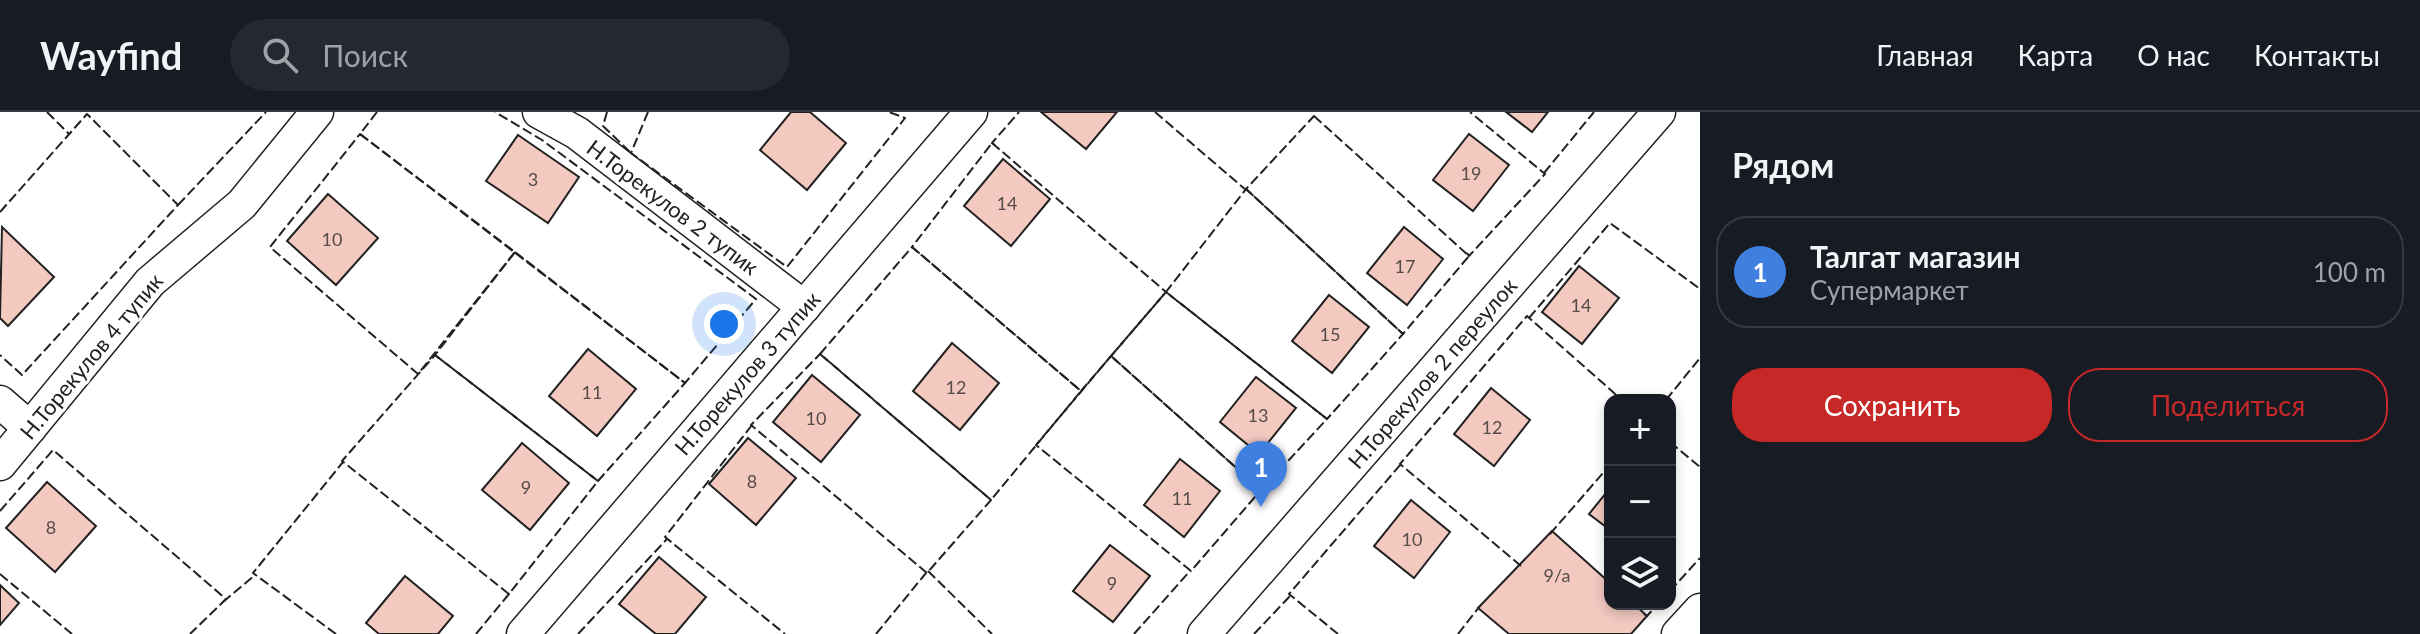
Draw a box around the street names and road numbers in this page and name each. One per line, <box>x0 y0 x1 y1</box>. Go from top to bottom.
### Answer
street label: Н.Торекулов 2 тупик <box>582 134 765 281</box>
street label: Н.Торекулов 4 тупик <box>14 267 169 444</box>
street label: Н.Торекулов 2 переулок <box>1342 272 1523 474</box>
street label: Н.Торекулов 3 тупик <box>669 285 826 460</box>

